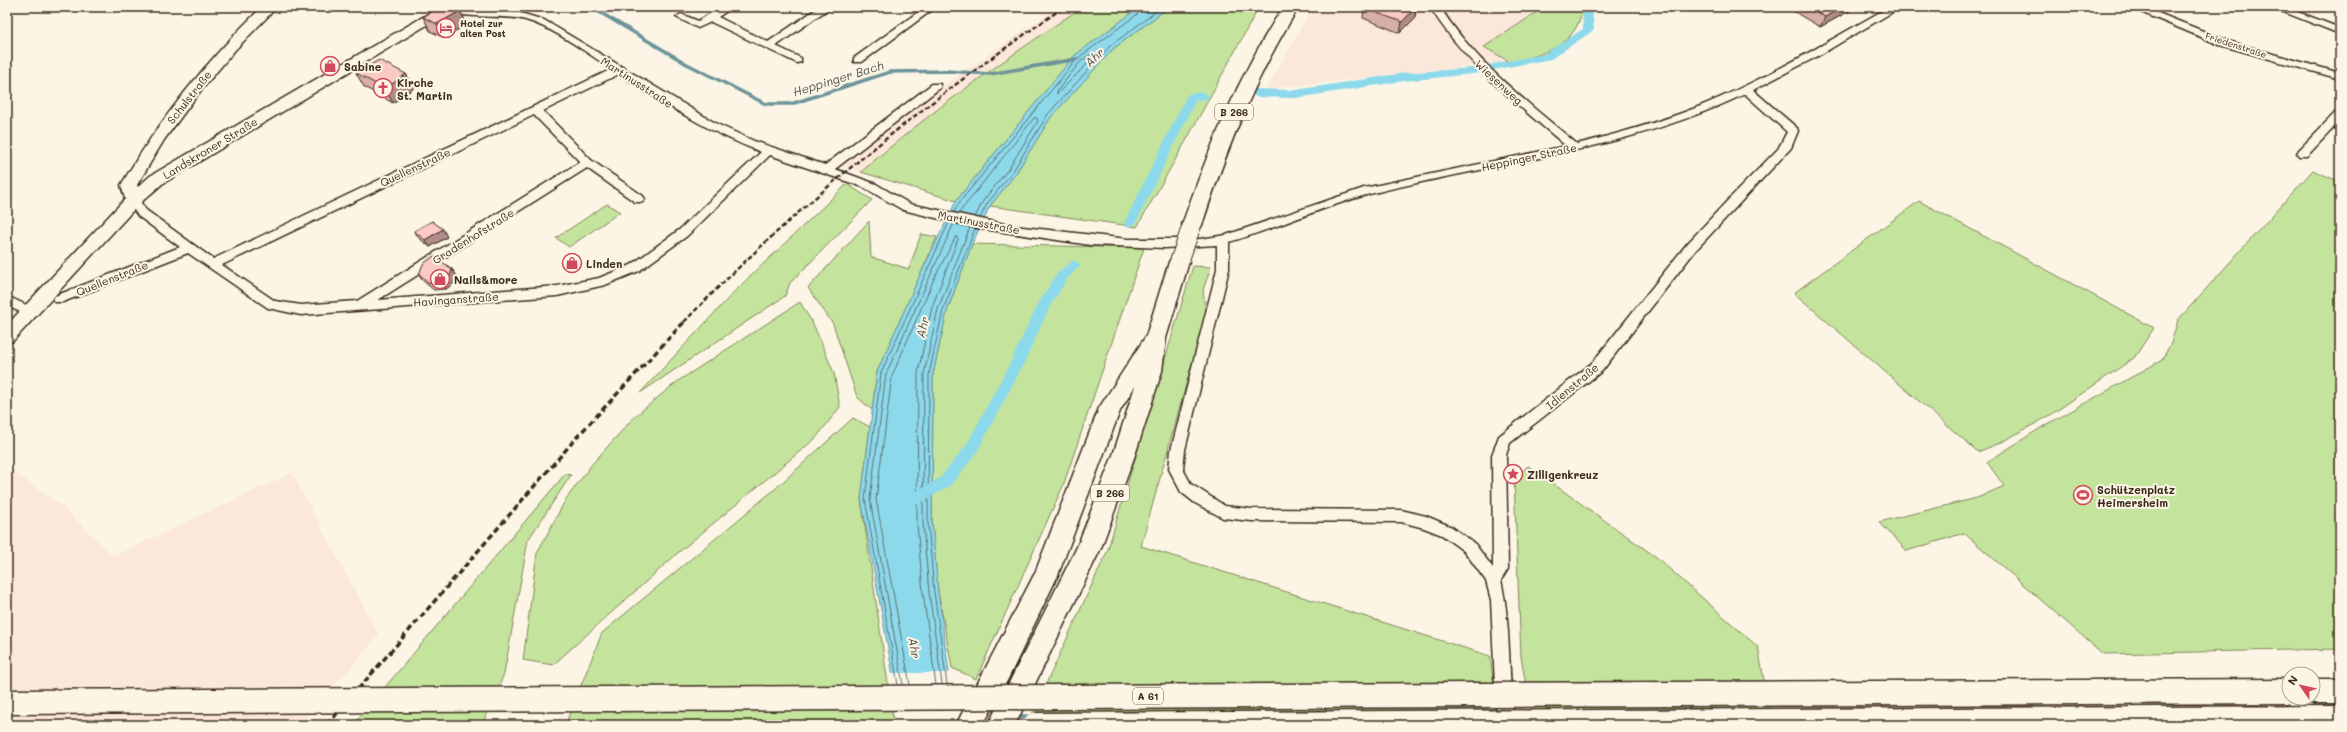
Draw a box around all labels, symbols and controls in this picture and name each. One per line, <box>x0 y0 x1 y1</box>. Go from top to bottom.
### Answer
hotel icon: Hotel zur alten Post <box>435 17 457 39</box>
place label: Hotel zur alten Post <box>460 18 506 39</box>
street label: Friedenstraße <box>2204 30 2268 60</box>
water label: Ahr <box>1081 44 1107 70</box>
street label: Martinusstraße <box>598 53 676 111</box>
shop icon: Sabine <box>319 55 341 77</box>
street label: Wiesenweg <box>1472 56 1526 108</box>
water label: Heppinger Bach <box>791 57 886 99</box>
place label: Sabine <box>344 59 382 74</box>
street label: Schulstraße <box>163 67 215 127</box>
place label: Kirche St. Martin <box>397 75 452 103</box>
church icon: Kirche St. Martin <box>372 77 394 99</box>
road number: B 266 <box>1215 104 1253 120</box>
street label: Landskroner Straße <box>160 114 260 182</box>
street label: Heppinger Straße <box>1480 140 1578 174</box>
street label: Quellenstraße <box>377 144 453 190</box>
street label: Gradenhofstraße <box>429 205 517 267</box>
street label: Martinusstraße <box>937 207 1021 237</box>
shop icon: Linden <box>561 252 583 274</box>
place label: Linden <box>586 256 622 271</box>
street label: Quellenstraße <box>74 257 150 299</box>
shop icon: Nails&more <box>429 268 451 290</box>
place label: Nails&more <box>454 272 518 287</box>
street label: Havinganstraße <box>413 289 499 309</box>
water label: Ahr <box>912 315 932 339</box>
street label: Idienstraße <box>1543 359 1602 412</box>
place icon: Zilligenkreuz <box>1502 463 1524 485</box>
place label: Zilligenkreuz <box>1527 467 1598 482</box>
place label: Schützenplatz Heimersheim <box>2097 482 2175 510</box>
sports icon: Schützenplatz Heimersheim <box>2072 484 2094 506</box>
road number: B 266 <box>1091 485 1129 501</box>
water label: Ahr <box>905 636 925 660</box>
north arrow <box>2281 666 2321 706</box>
text: N <box>2284 672 2301 688</box>
road number: A 61 <box>1133 688 1163 704</box>

